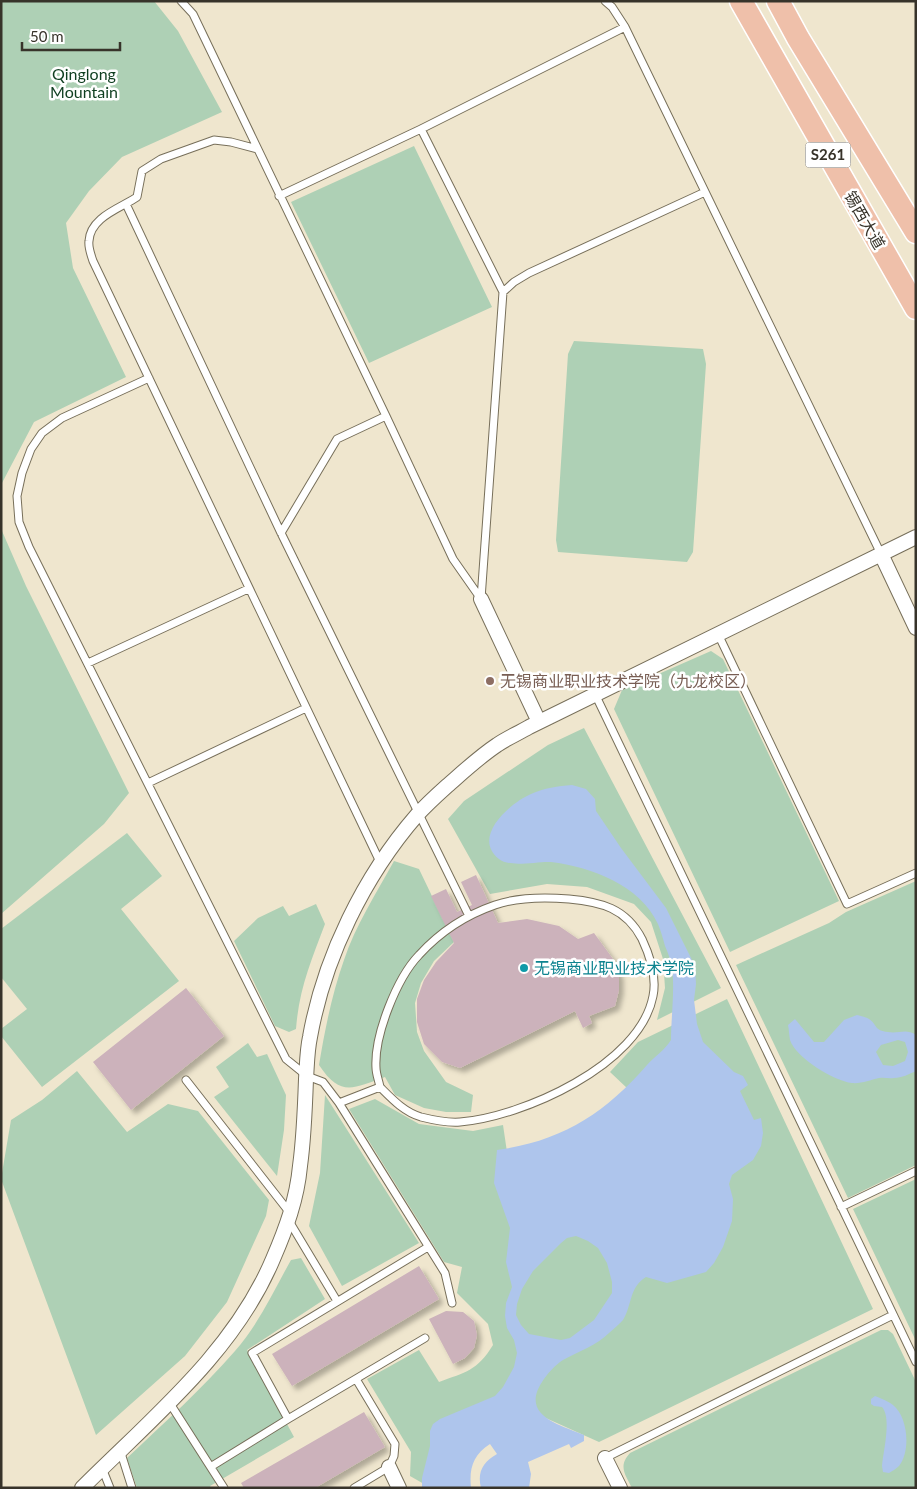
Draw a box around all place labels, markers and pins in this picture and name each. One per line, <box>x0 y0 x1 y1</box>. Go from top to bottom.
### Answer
place label: 无锡商业职业技术学院（九龙校区） <box>500 671 756 690</box>
marker: 无锡商业职业技术学院（九龙校区） <box>484 675 496 687</box>
place label: 无锡商业职业技术学院 <box>534 958 694 977</box>
marker: 无锡商业职业技术学院 <box>518 962 530 974</box>

